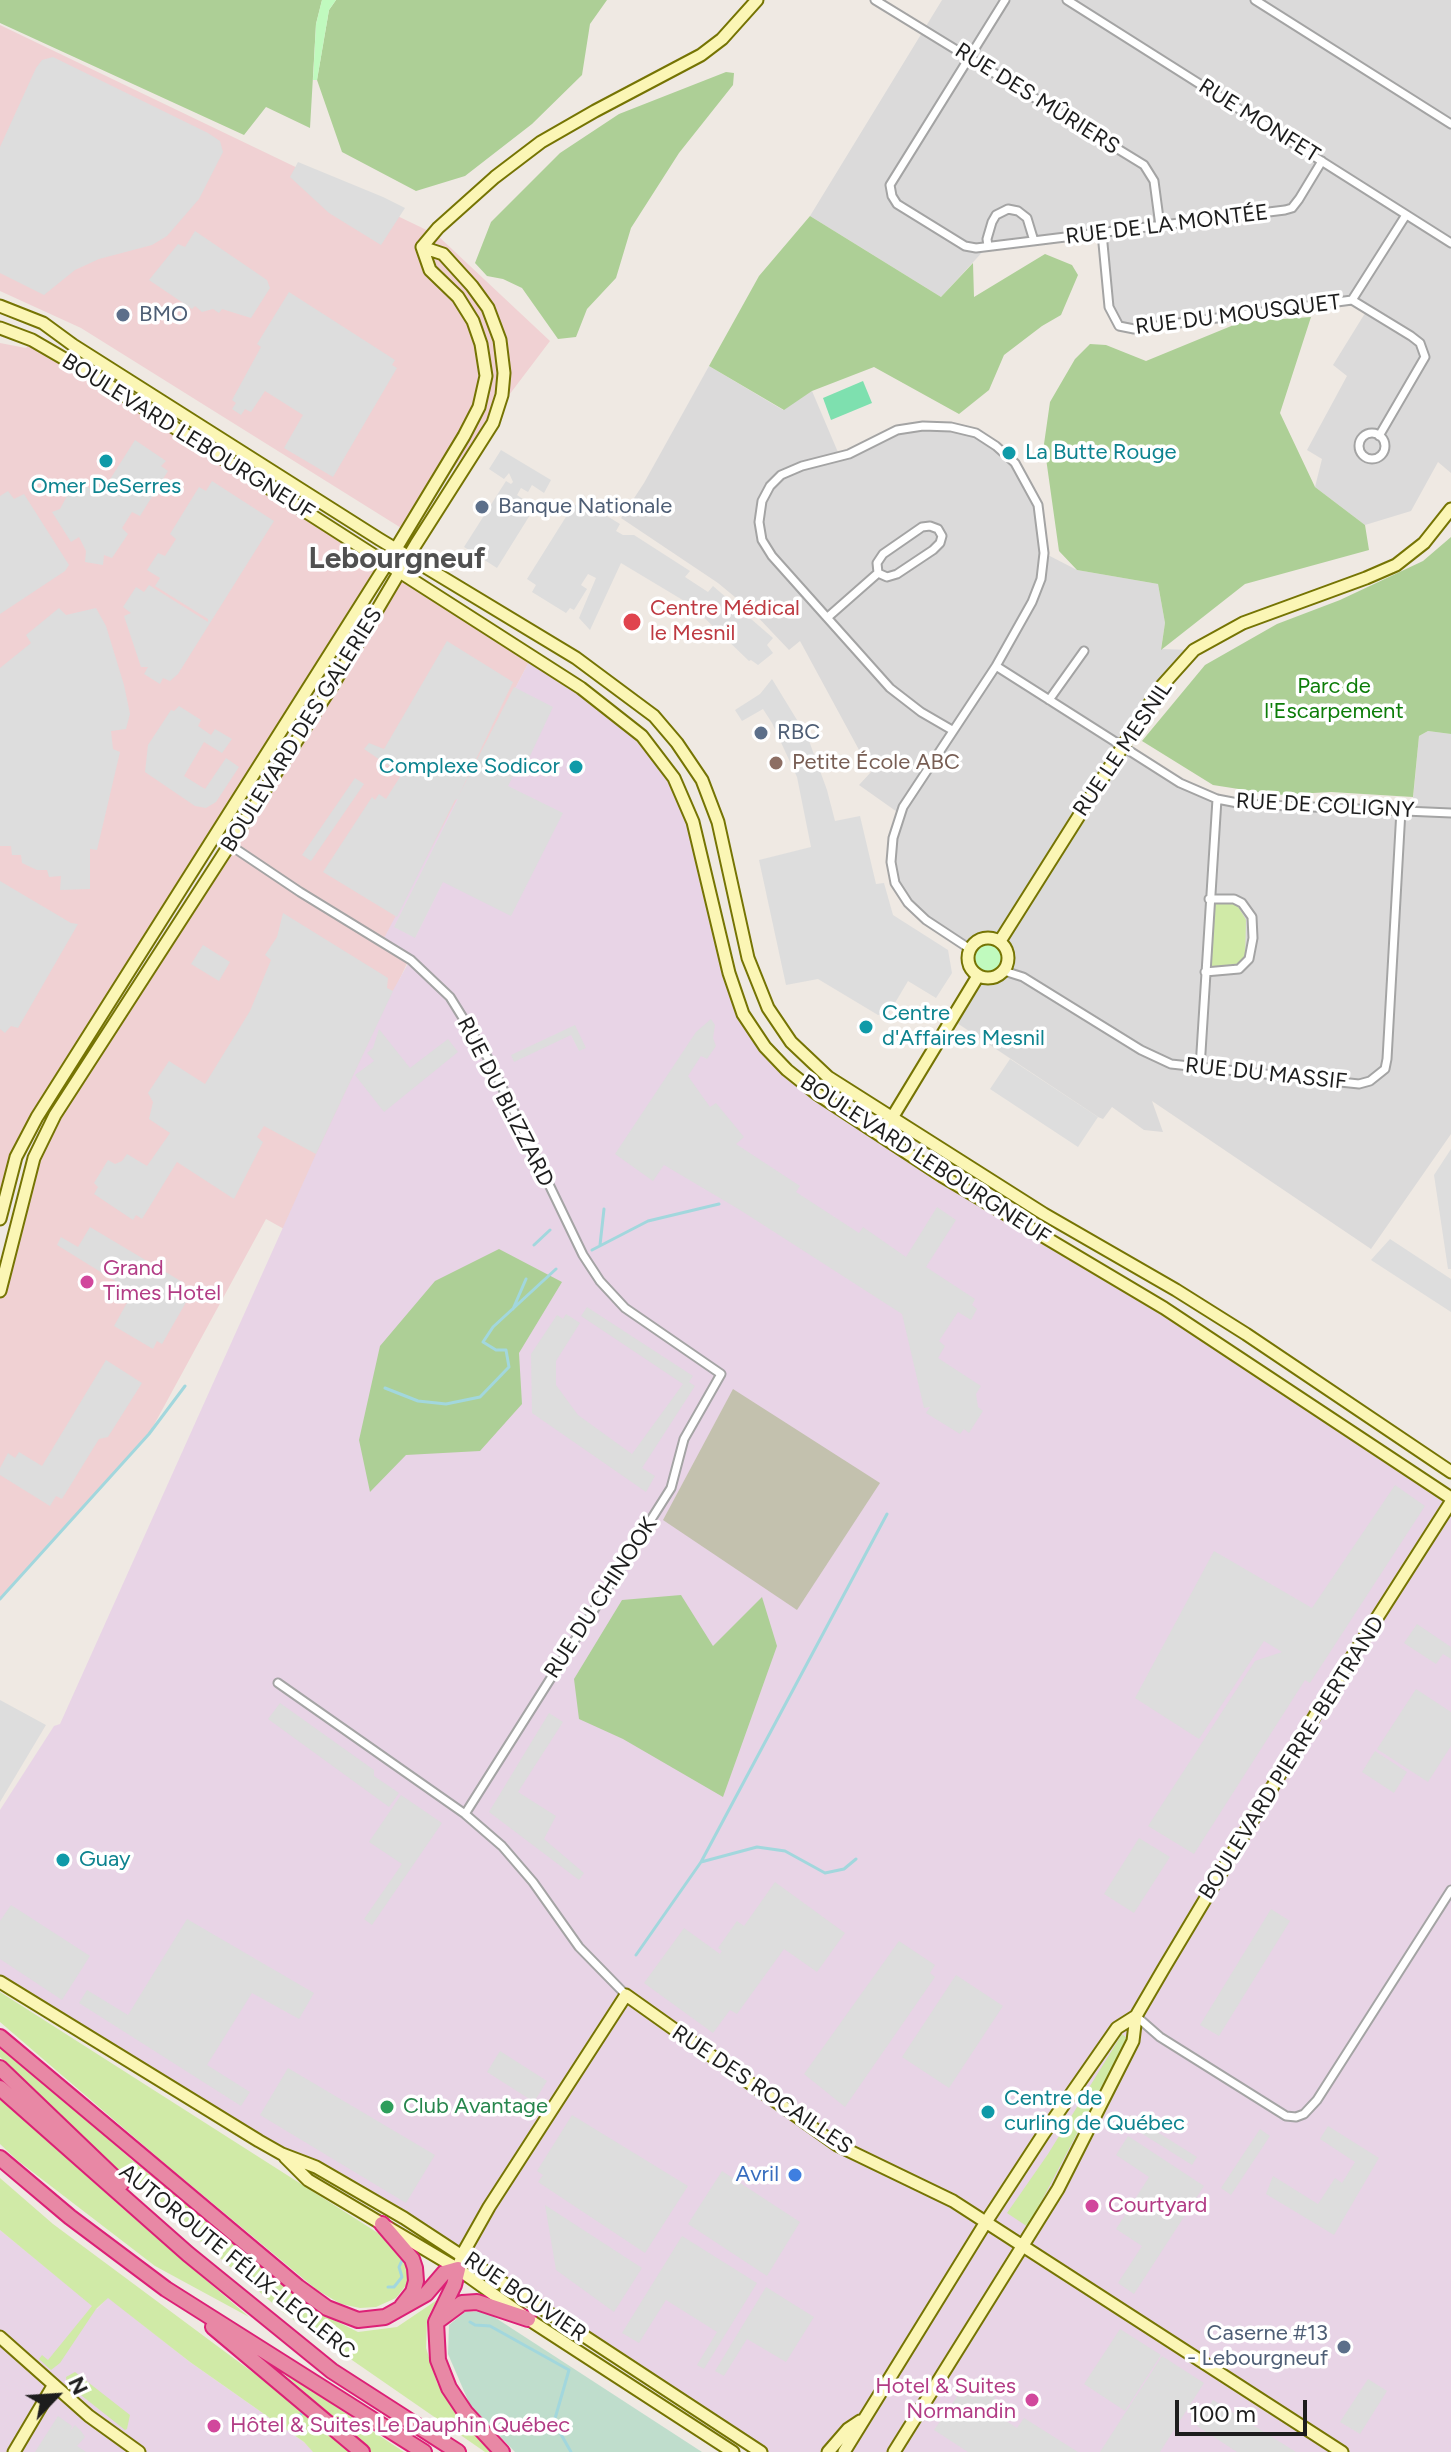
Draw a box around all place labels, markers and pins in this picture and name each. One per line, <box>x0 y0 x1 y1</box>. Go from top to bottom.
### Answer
place label: BMO <box>139 302 188 328</box>
marker: BMO <box>114 306 132 324</box>
place label: La Butte Rouge <box>1025 440 1177 466</box>
marker: La Butte Rouge <box>1000 444 1018 462</box>
marker: Omer DeSerres <box>97 452 115 470</box>
place label: Omer DeSerres <box>31 474 181 500</box>
place label: Banque Nationale <box>498 494 672 520</box>
marker: Banque Nationale <box>473 498 491 516</box>
place label: Centre Médical le Mesnil <box>650 596 800 648</box>
marker: Centre Médical le Mesnil <box>621 611 643 633</box>
place label: RBC <box>777 720 820 746</box>
marker: RBC <box>752 724 770 742</box>
place label: Petite École ABC <box>792 750 960 776</box>
place label: Complexe Sodicor <box>379 754 560 780</box>
marker: Petite École ABC <box>767 754 785 772</box>
marker: Complexe Sodicor <box>567 758 585 776</box>
place label: Centre d'Affaires Mesnil <box>882 1001 1045 1052</box>
marker: Centre d'Affaires Mesnil <box>857 1018 875 1036</box>
place label: Grand Times Hotel <box>103 1256 221 1308</box>
marker: Grand Times Hotel <box>78 1273 96 1291</box>
place label: Guay <box>79 1847 131 1873</box>
marker: Guay <box>54 1851 72 1869</box>
place label: Centre de curling de Québec <box>1004 2086 1185 2138</box>
place label: Club Avantage <box>403 2094 548 2120</box>
marker: Club Avantage <box>378 2098 396 2116</box>
marker: Centre de curling de Québec <box>979 2103 997 2121</box>
place label: Avril <box>736 2162 779 2188</box>
marker: Avril <box>786 2166 804 2184</box>
place label: Courtyard <box>1108 2193 1208 2219</box>
marker: Courtyard <box>1083 2197 1101 2215</box>
place label: Caserne #13 - Lebourgneuf <box>1187 2321 1328 2372</box>
marker: Caserne #13 - Lebourgneuf <box>1335 2338 1353 2356</box>
place label: Hotel & Suites Normandin <box>875 2374 1016 2426</box>
marker: Hotel & Suites Normandin <box>1023 2391 1041 2409</box>
place label: Hôtel & Suites Le Dauphin Québec <box>230 2413 570 2439</box>
marker: Hôtel & Suites Le Dauphin Québec <box>205 2417 223 2435</box>

